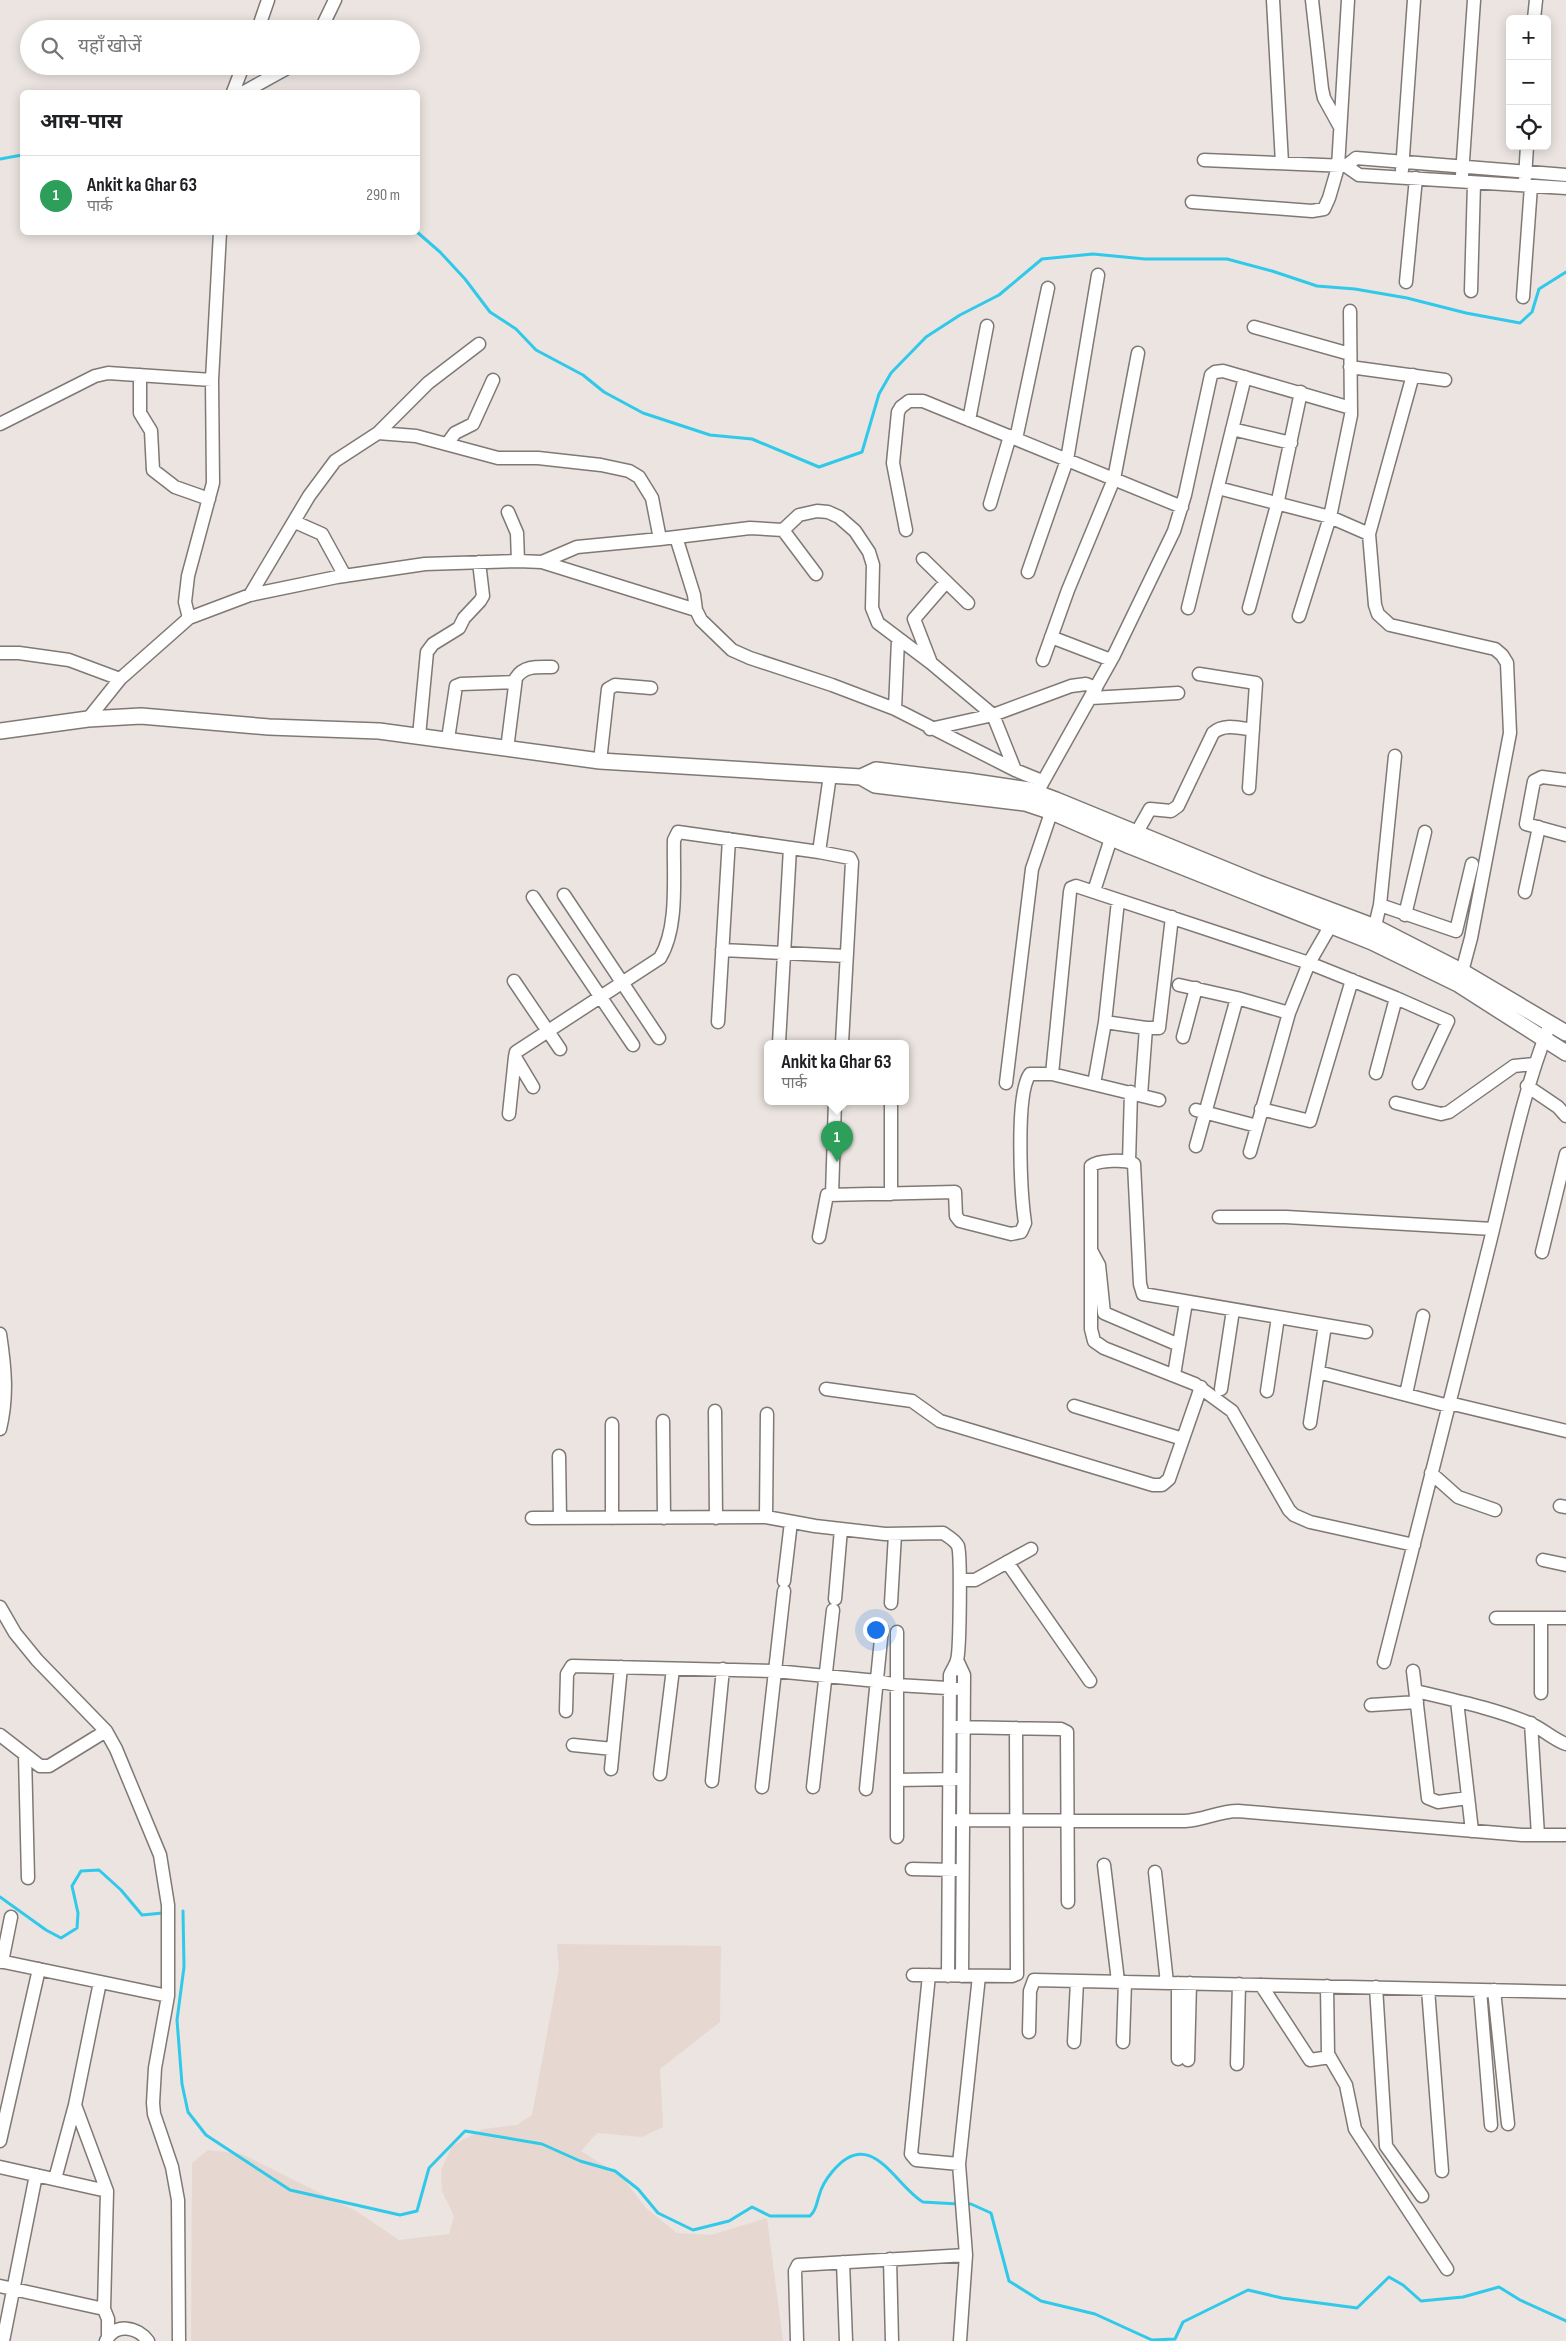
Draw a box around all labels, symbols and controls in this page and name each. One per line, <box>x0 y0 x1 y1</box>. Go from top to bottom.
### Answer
map controls <box>1506 15 1551 150</box>
button: + <box>1506 15 1551 60</box>
search box <box>20 20 420 75</box>
icon: search <box>38 34 66 62</box>
text: यहाँ खोजें <box>78 35 142 58</box>
button: − <box>1506 60 1551 105</box>
button: locate <box>1506 105 1551 150</box>
text: आस-पास <box>40 109 122 134</box>
text: Ankit ka Ghar 63 <box>87 174 197 197</box>
text: 1 <box>53 186 59 205</box>
text: 290 m <box>366 186 400 205</box>
text: पार्क <box>87 197 113 216</box>
popup <box>764 1040 909 1105</box>
text: Ankit ka Ghar 63 <box>781 1051 892 1074</box>
text: पार्क <box>781 1074 807 1093</box>
pin: 1 <box>821 1121 853 1162</box>
your location <box>863 1617 889 1643</box>

